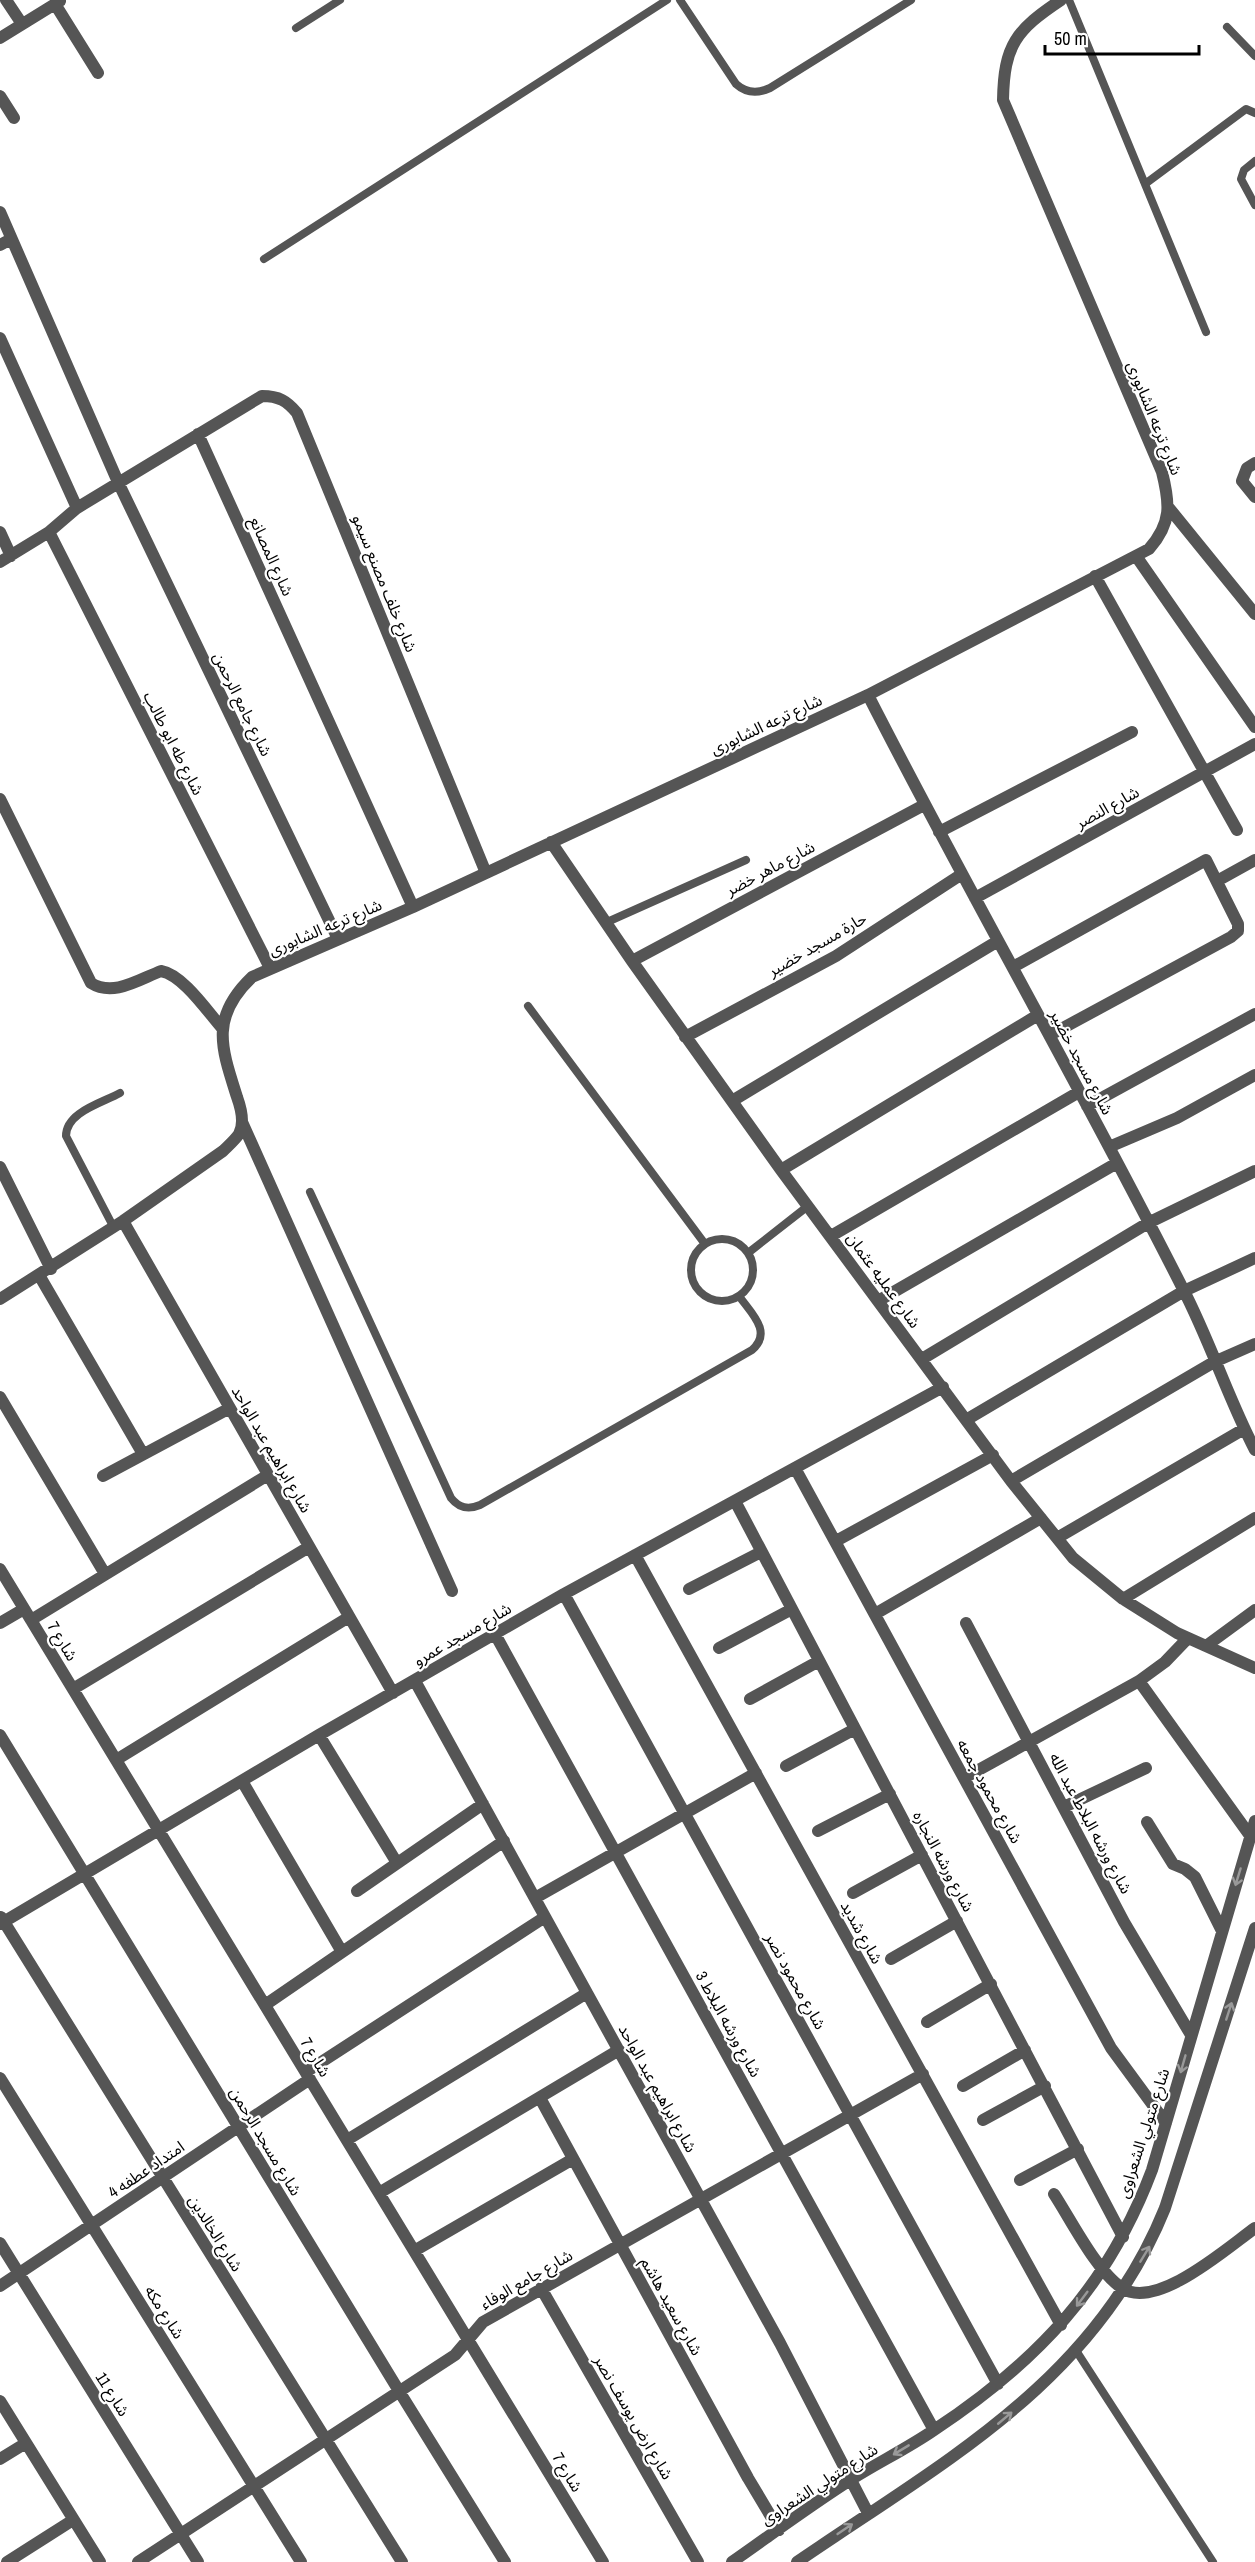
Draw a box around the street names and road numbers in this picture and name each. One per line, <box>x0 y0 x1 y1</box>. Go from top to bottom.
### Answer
street label: شارع ترعه الشابورى <box>1120 358 1188 479</box>
street label: شارع خلف مصنع سيمو <box>345 511 423 656</box>
street label: شارع المصانع <box>243 513 299 600</box>
street label: شارع جامع الرحمن <box>206 648 278 761</box>
street label: شارع طه ابو طالب <box>137 687 210 799</box>
street label: شارع ترعه الشابورى <box>706 688 826 761</box>
street label: شارع النصر <box>1070 780 1144 836</box>
street label: شارع ماهر خضر <box>721 835 819 903</box>
street label: شارع ترعه الشابورى <box>265 893 386 963</box>
street label: حارة مسجد خضير <box>763 907 870 982</box>
street label: شارع مسجد خضير <box>1043 1005 1119 1119</box>
street label: شارع عمليه عثمان <box>840 1228 926 1333</box>
street label: شارع ابراهيم عبد الواحد <box>225 1381 317 1518</box>
street label: شارع مسجد عمرو <box>409 1597 516 1673</box>
street label: شارع 7 <box>41 1617 83 1666</box>
street label: شارع محمود جمعه <box>950 1735 1028 1848</box>
street label: شارع ورشه البلاط عبد الله <box>1043 1749 1138 1898</box>
street label: شارع ورشه النجاره <box>906 1807 980 1916</box>
street label: شارع شديد <box>834 1896 888 1969</box>
street label: شارع محمود نصر <box>758 1928 832 2034</box>
street label: شارع ورشه البلاط 3 <box>689 1967 767 2082</box>
street label: شارع ابراهيم عبد الواحد <box>612 2020 702 2157</box>
street label: شارع 7 <box>294 2033 336 2082</box>
street label: شارع متولي الشعراوى <box>1112 2065 1176 2201</box>
street label: شارع مسجد الرحمن <box>223 2083 307 2200</box>
street label: امتداد عطفه 4 <box>103 2135 189 2203</box>
street label: شارع الخالدين <box>182 2190 248 2277</box>
street label: شارع جامع الوفاء <box>476 2244 577 2316</box>
street label: شارع سعيد هاشم <box>634 2253 708 2360</box>
street label: شارع مكه <box>138 2281 190 2344</box>
street label: شارع ارض يوسف نصر <box>587 2350 679 2484</box>
street label: شارع 11 <box>89 2368 135 2421</box>
street label: شارع متولي الشعراوى <box>756 2438 883 2532</box>
street label: شارع 7 <box>546 2448 588 2497</box>

